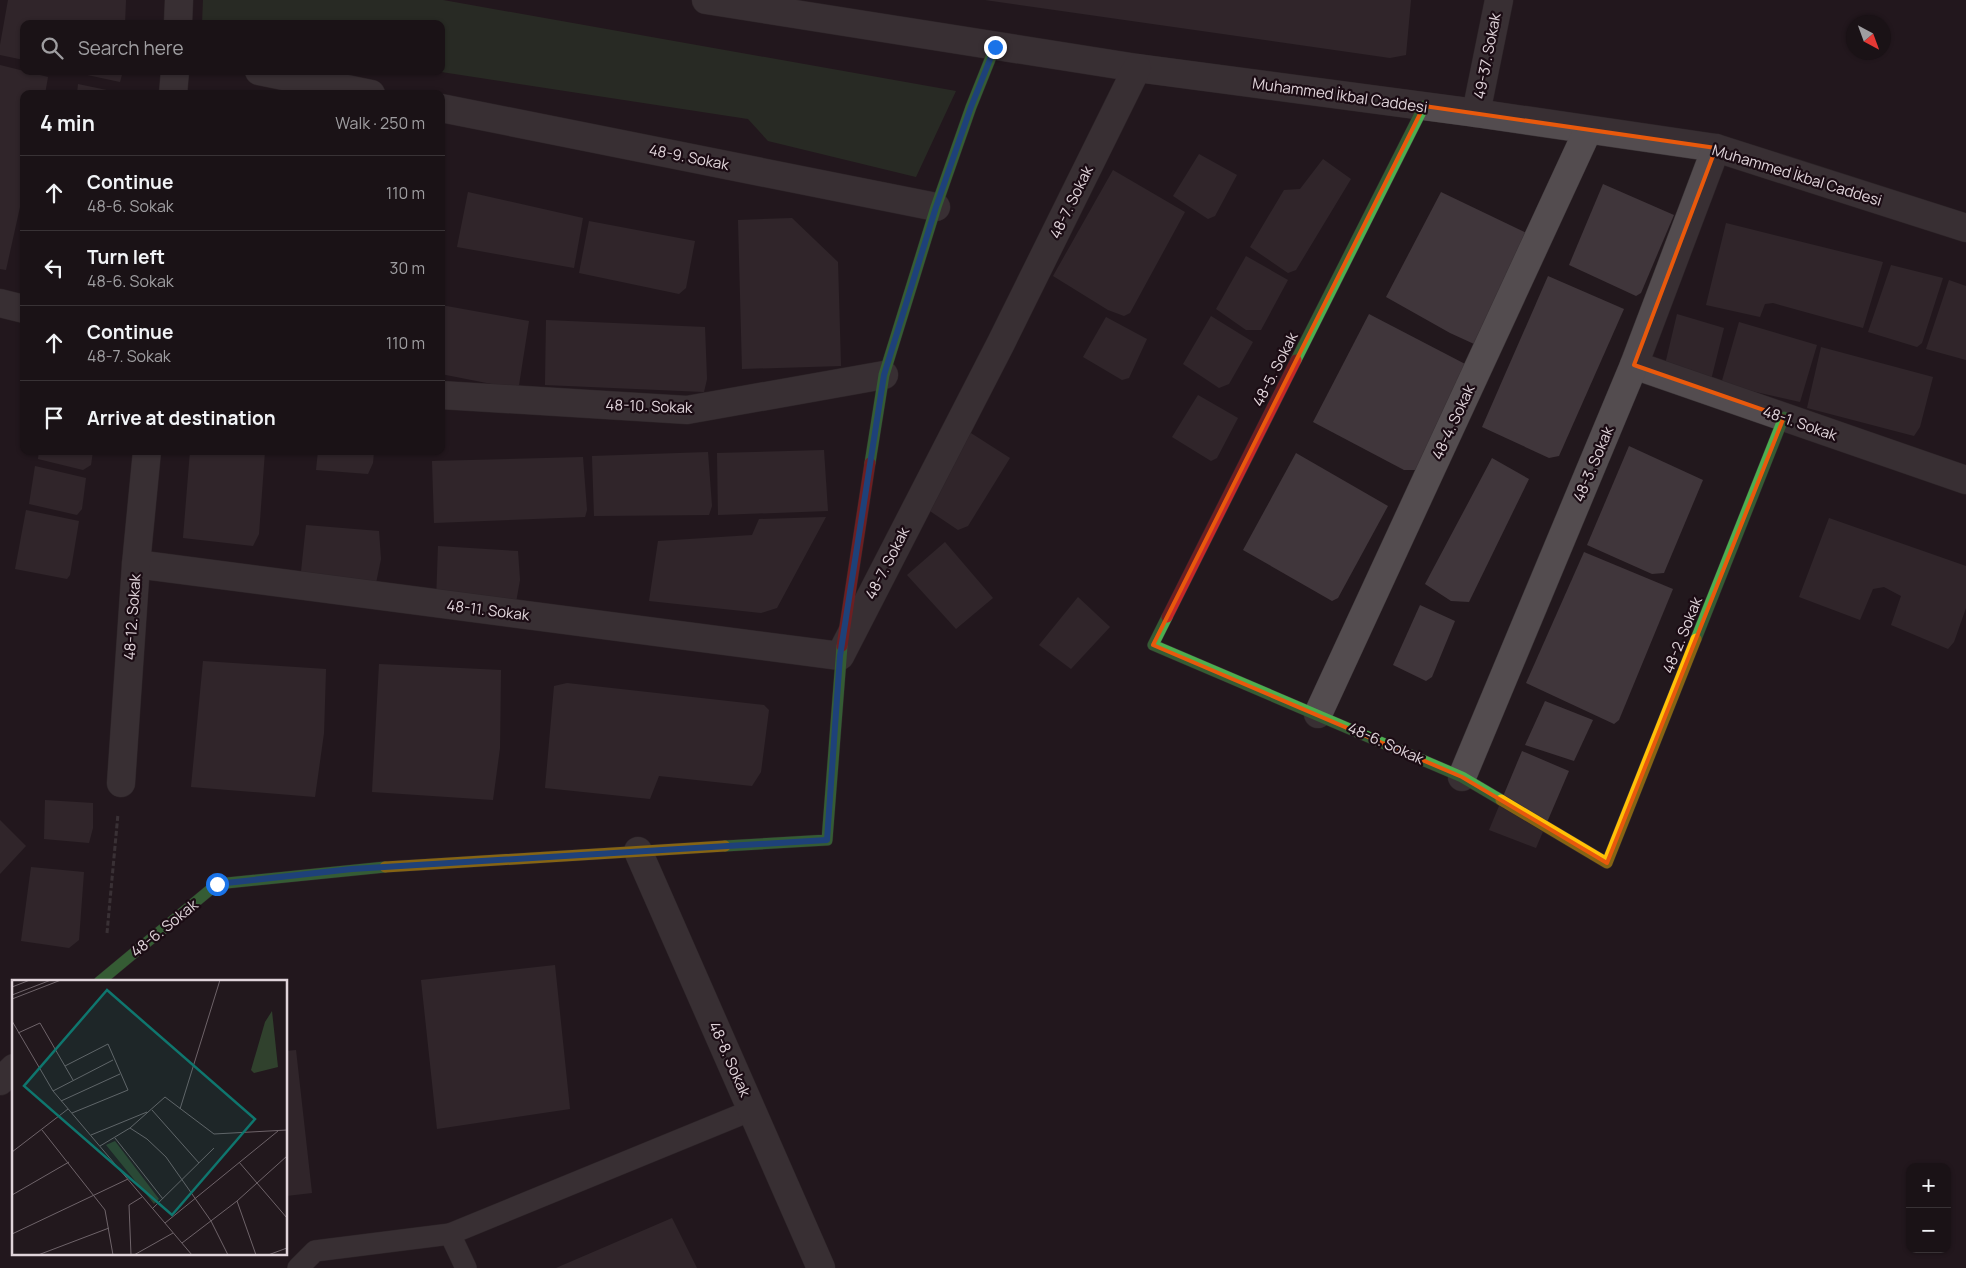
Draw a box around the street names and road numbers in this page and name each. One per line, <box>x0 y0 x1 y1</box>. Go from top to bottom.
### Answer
street label: 49-37. Sokak <box>1468 11 1506 101</box>
street label: Muhammed İkbal Caddesi <box>1251 72 1429 118</box>
street label: 48-9. Sokak <box>647 139 731 175</box>
street label: Muhammed İkbal Caddesi <box>1710 139 1884 211</box>
street label: 48-7. Sokak <box>1044 162 1098 242</box>
street label: 48-5. Sokak <box>1247 328 1303 410</box>
street label: 48-4. Sokak <box>1426 381 1480 463</box>
street label: 48-10. Sokak <box>605 394 693 418</box>
street label: 48-1. Sokak <box>1760 400 1840 446</box>
street label: 48-3. Sokak <box>1568 422 1619 505</box>
street label: 48-7. Sokak <box>860 523 914 603</box>
street label: 48-12. Sokak <box>119 573 146 661</box>
street label: 48-2. Sokak <box>1657 593 1707 676</box>
street label: 48-11. Sokak <box>445 595 531 626</box>
street label: 48-6. Sokak <box>1345 717 1428 769</box>
street label: 48-6. Sokak <box>126 894 203 962</box>
street label: 48-8. Sokak <box>704 1018 756 1101</box>

